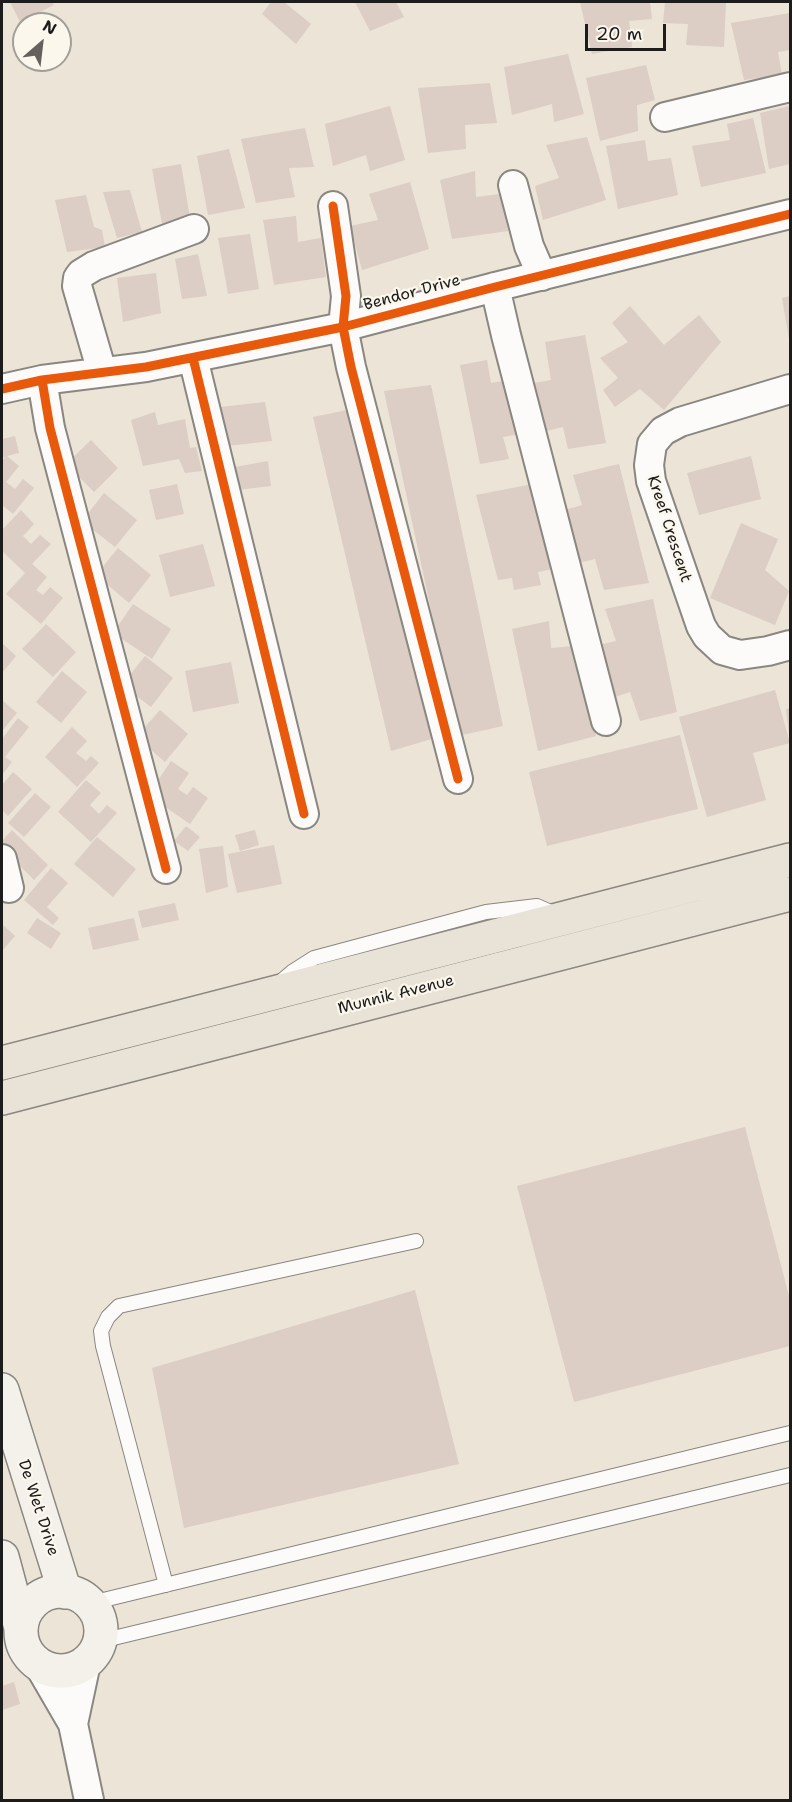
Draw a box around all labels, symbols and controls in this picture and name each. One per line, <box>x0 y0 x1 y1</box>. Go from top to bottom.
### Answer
north arrow <box>12 12 72 72</box>
scale bar <box>588 12 669 50</box>
text: N <box>39 15 60 40</box>
text: 20 m <box>596 22 642 46</box>
street label: Bendor Drive <box>361 271 463 315</box>
street label: Kreef Crescent <box>643 473 695 585</box>
street label: Munnik Avenue <box>336 971 456 1019</box>
street label: De Wet Drive <box>13 1457 63 1559</box>

